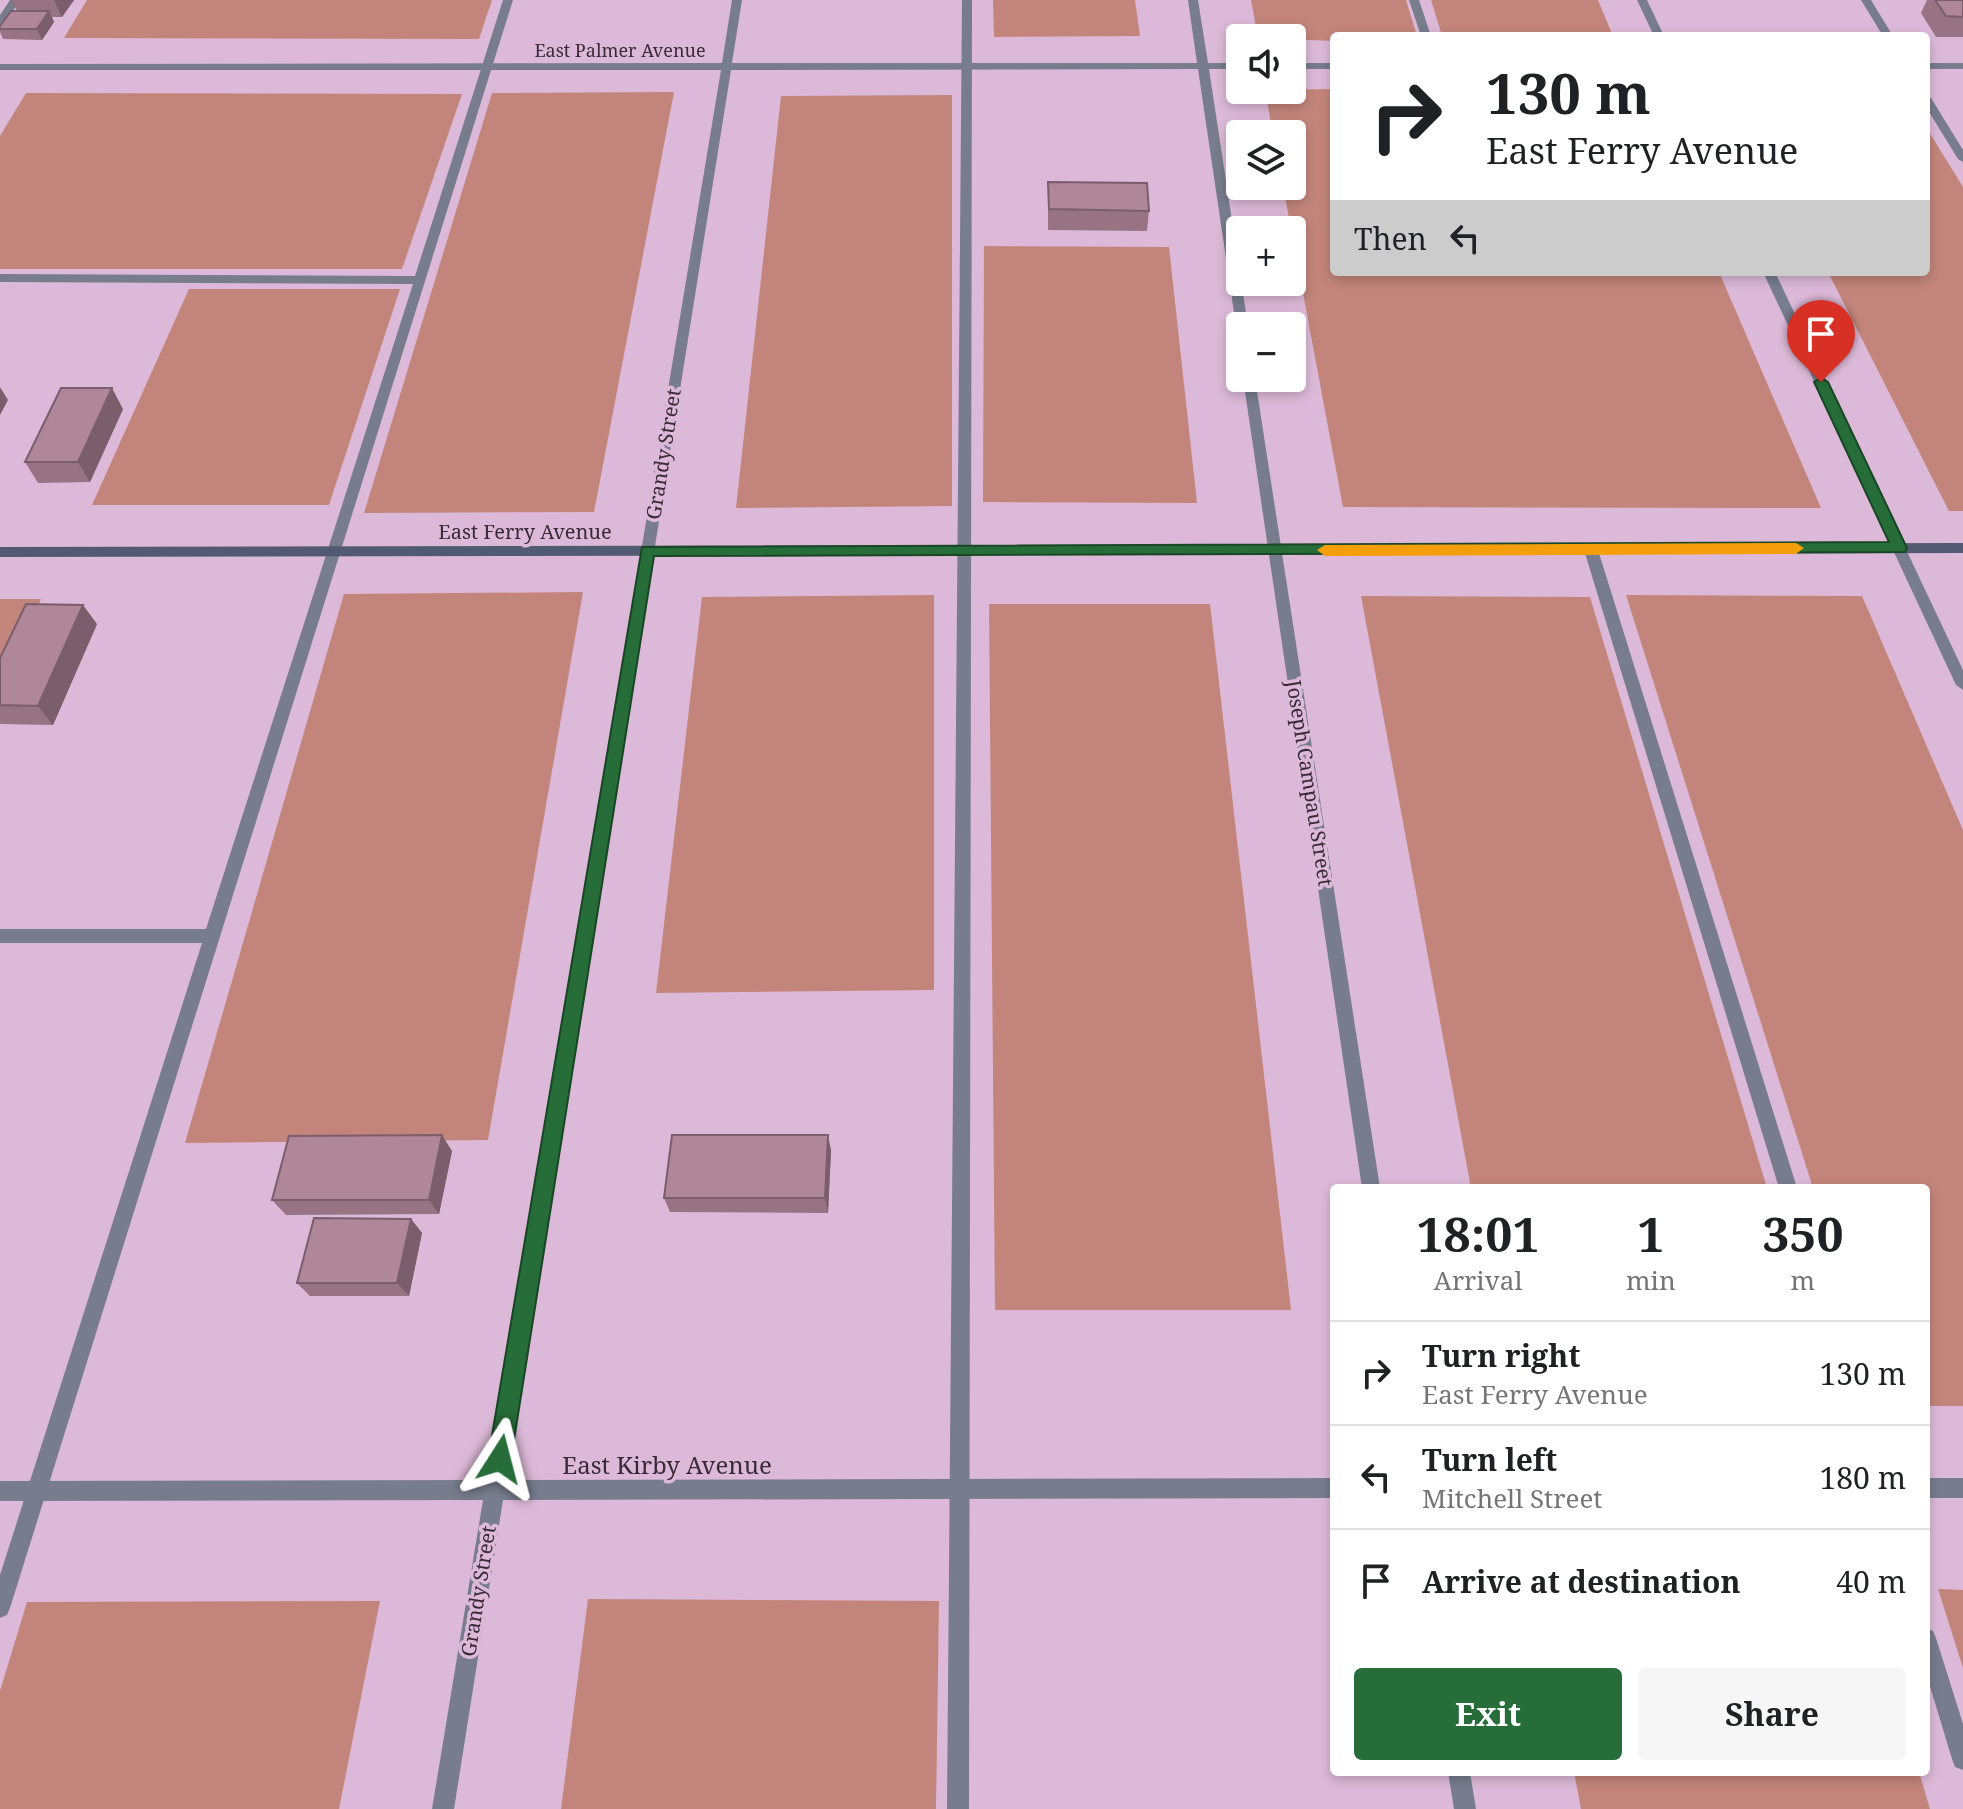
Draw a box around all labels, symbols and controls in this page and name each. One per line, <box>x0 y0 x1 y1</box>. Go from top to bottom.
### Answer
map controls <box>1226 24 1306 392</box>
button: sound <box>1226 24 1306 104</box>
street label: East Palmer Avenue <box>534 38 706 62</box>
text: 130 m <box>1486 54 1651 130</box>
icon: right <box>1354 64 1458 168</box>
button: layers <box>1226 120 1306 200</box>
text: East Ferry Avenue <box>1486 126 1798 175</box>
button: + <box>1226 216 1306 296</box>
icon: left <box>1443 216 1487 260</box>
text: Then <box>1354 218 1427 259</box>
pin <box>1787 300 1855 382</box>
button: − <box>1226 312 1306 392</box>
icon: arrive <box>1799 312 1843 356</box>
street label: Grandy Street <box>639 387 687 521</box>
street label: East Ferry Avenue <box>438 518 612 545</box>
street label: Joseph Campau Street <box>1280 677 1340 888</box>
text: 18:01 <box>1416 1201 1540 1266</box>
text: 1 <box>1637 1201 1664 1266</box>
text: 350 <box>1762 1201 1844 1266</box>
text: Arrival <box>1434 1262 1522 1298</box>
text: min <box>1626 1262 1676 1298</box>
text: m <box>1791 1262 1815 1298</box>
text: Turn right <box>1422 1335 1580 1376</box>
icon: right <box>1354 1351 1398 1395</box>
text: 130 m <box>1820 1353 1906 1394</box>
text: East Ferry Avenue <box>1422 1376 1648 1412</box>
position arrow <box>458 1417 542 1501</box>
text: Turn left <box>1422 1439 1557 1480</box>
street label: East Kirby Avenue <box>562 1448 772 1481</box>
icon: left <box>1354 1455 1398 1499</box>
text: 180 m <box>1820 1457 1906 1498</box>
text: Mitchell Street <box>1422 1480 1602 1516</box>
street label: Grandy Street <box>454 1524 502 1658</box>
icon: arrive <box>1354 1559 1398 1603</box>
text: Arrive at destination <box>1422 1561 1741 1602</box>
text: 40 m <box>1836 1561 1906 1602</box>
button: Exit <box>1354 1668 1622 1760</box>
button: Share <box>1638 1668 1906 1760</box>

